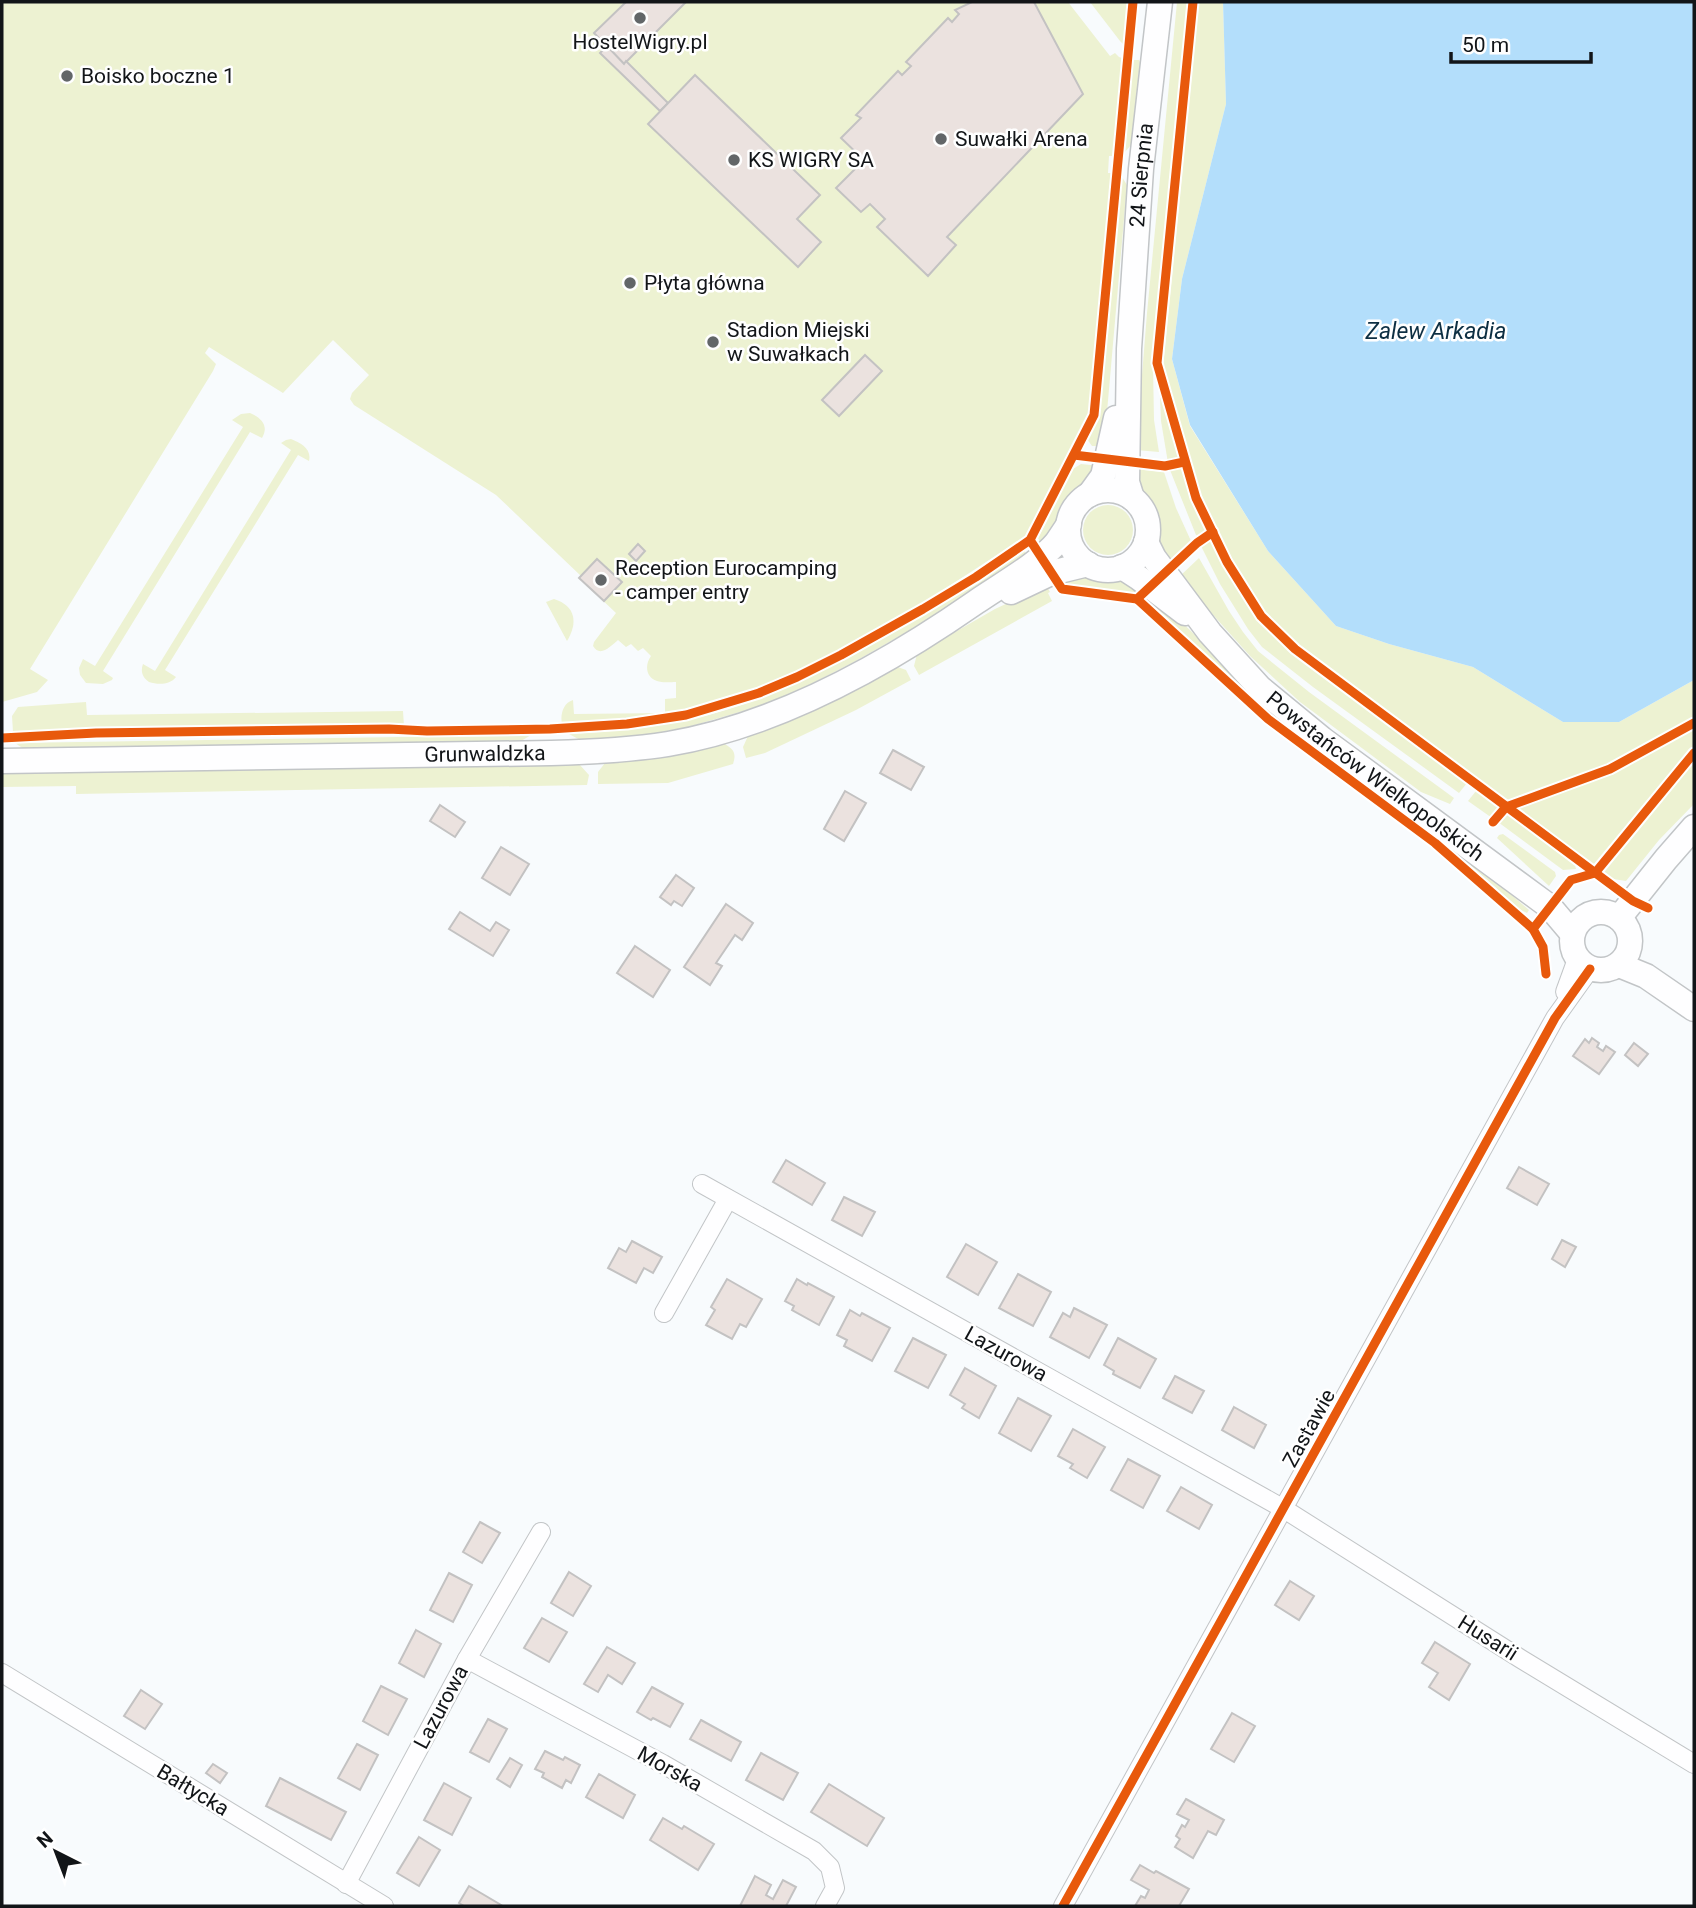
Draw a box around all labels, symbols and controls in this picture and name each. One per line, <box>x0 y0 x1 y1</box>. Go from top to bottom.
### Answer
marker: HostelWigry.pl <box>632 10 648 26</box>
scale bar <box>1451 21 1591 65</box>
place label: HostelWigry.pl <box>572 30 708 54</box>
text: 50 m <box>1462 33 1509 57</box>
place label: Boisko boczne 1 <box>81 64 235 88</box>
marker: Boisko boczne 1 <box>59 68 75 84</box>
street label: 24 Sierpnia <box>1125 122 1158 228</box>
place label: Suwałki Arena <box>955 127 1088 151</box>
marker: Suwałki Arena <box>933 131 949 147</box>
place label: KS WIGRY SA <box>748 148 874 172</box>
marker: KS WIGRY SA <box>726 152 742 168</box>
place label: Płyta główna <box>644 271 765 295</box>
marker: Płyta główna <box>622 275 638 291</box>
place label: Stadion Miejski w Suwałkach <box>727 318 870 366</box>
water label: Zalew Arkadia <box>1365 318 1506 345</box>
marker: Stadion Miejski w Suwałkach <box>705 334 721 350</box>
place label: Reception Eurocamping - camper entry <box>615 556 837 604</box>
marker: Reception Eurocamping - camper entry <box>593 572 609 588</box>
street label: Powstańców Wielkopolskich <box>1262 686 1489 866</box>
street label: Grunwaldzka <box>424 741 546 767</box>
street label: Lazurowa <box>960 1321 1052 1387</box>
street label: Zastawie <box>1278 1385 1340 1471</box>
street label: Husarii <box>1454 1610 1522 1666</box>
street label: Lazurowa <box>409 1661 473 1753</box>
street label: Morska <box>633 1741 707 1797</box>
street label: Bałtycka <box>153 1759 233 1821</box>
north arrow <box>21 1817 91 1887</box>
text: N <box>32 1827 58 1853</box>

